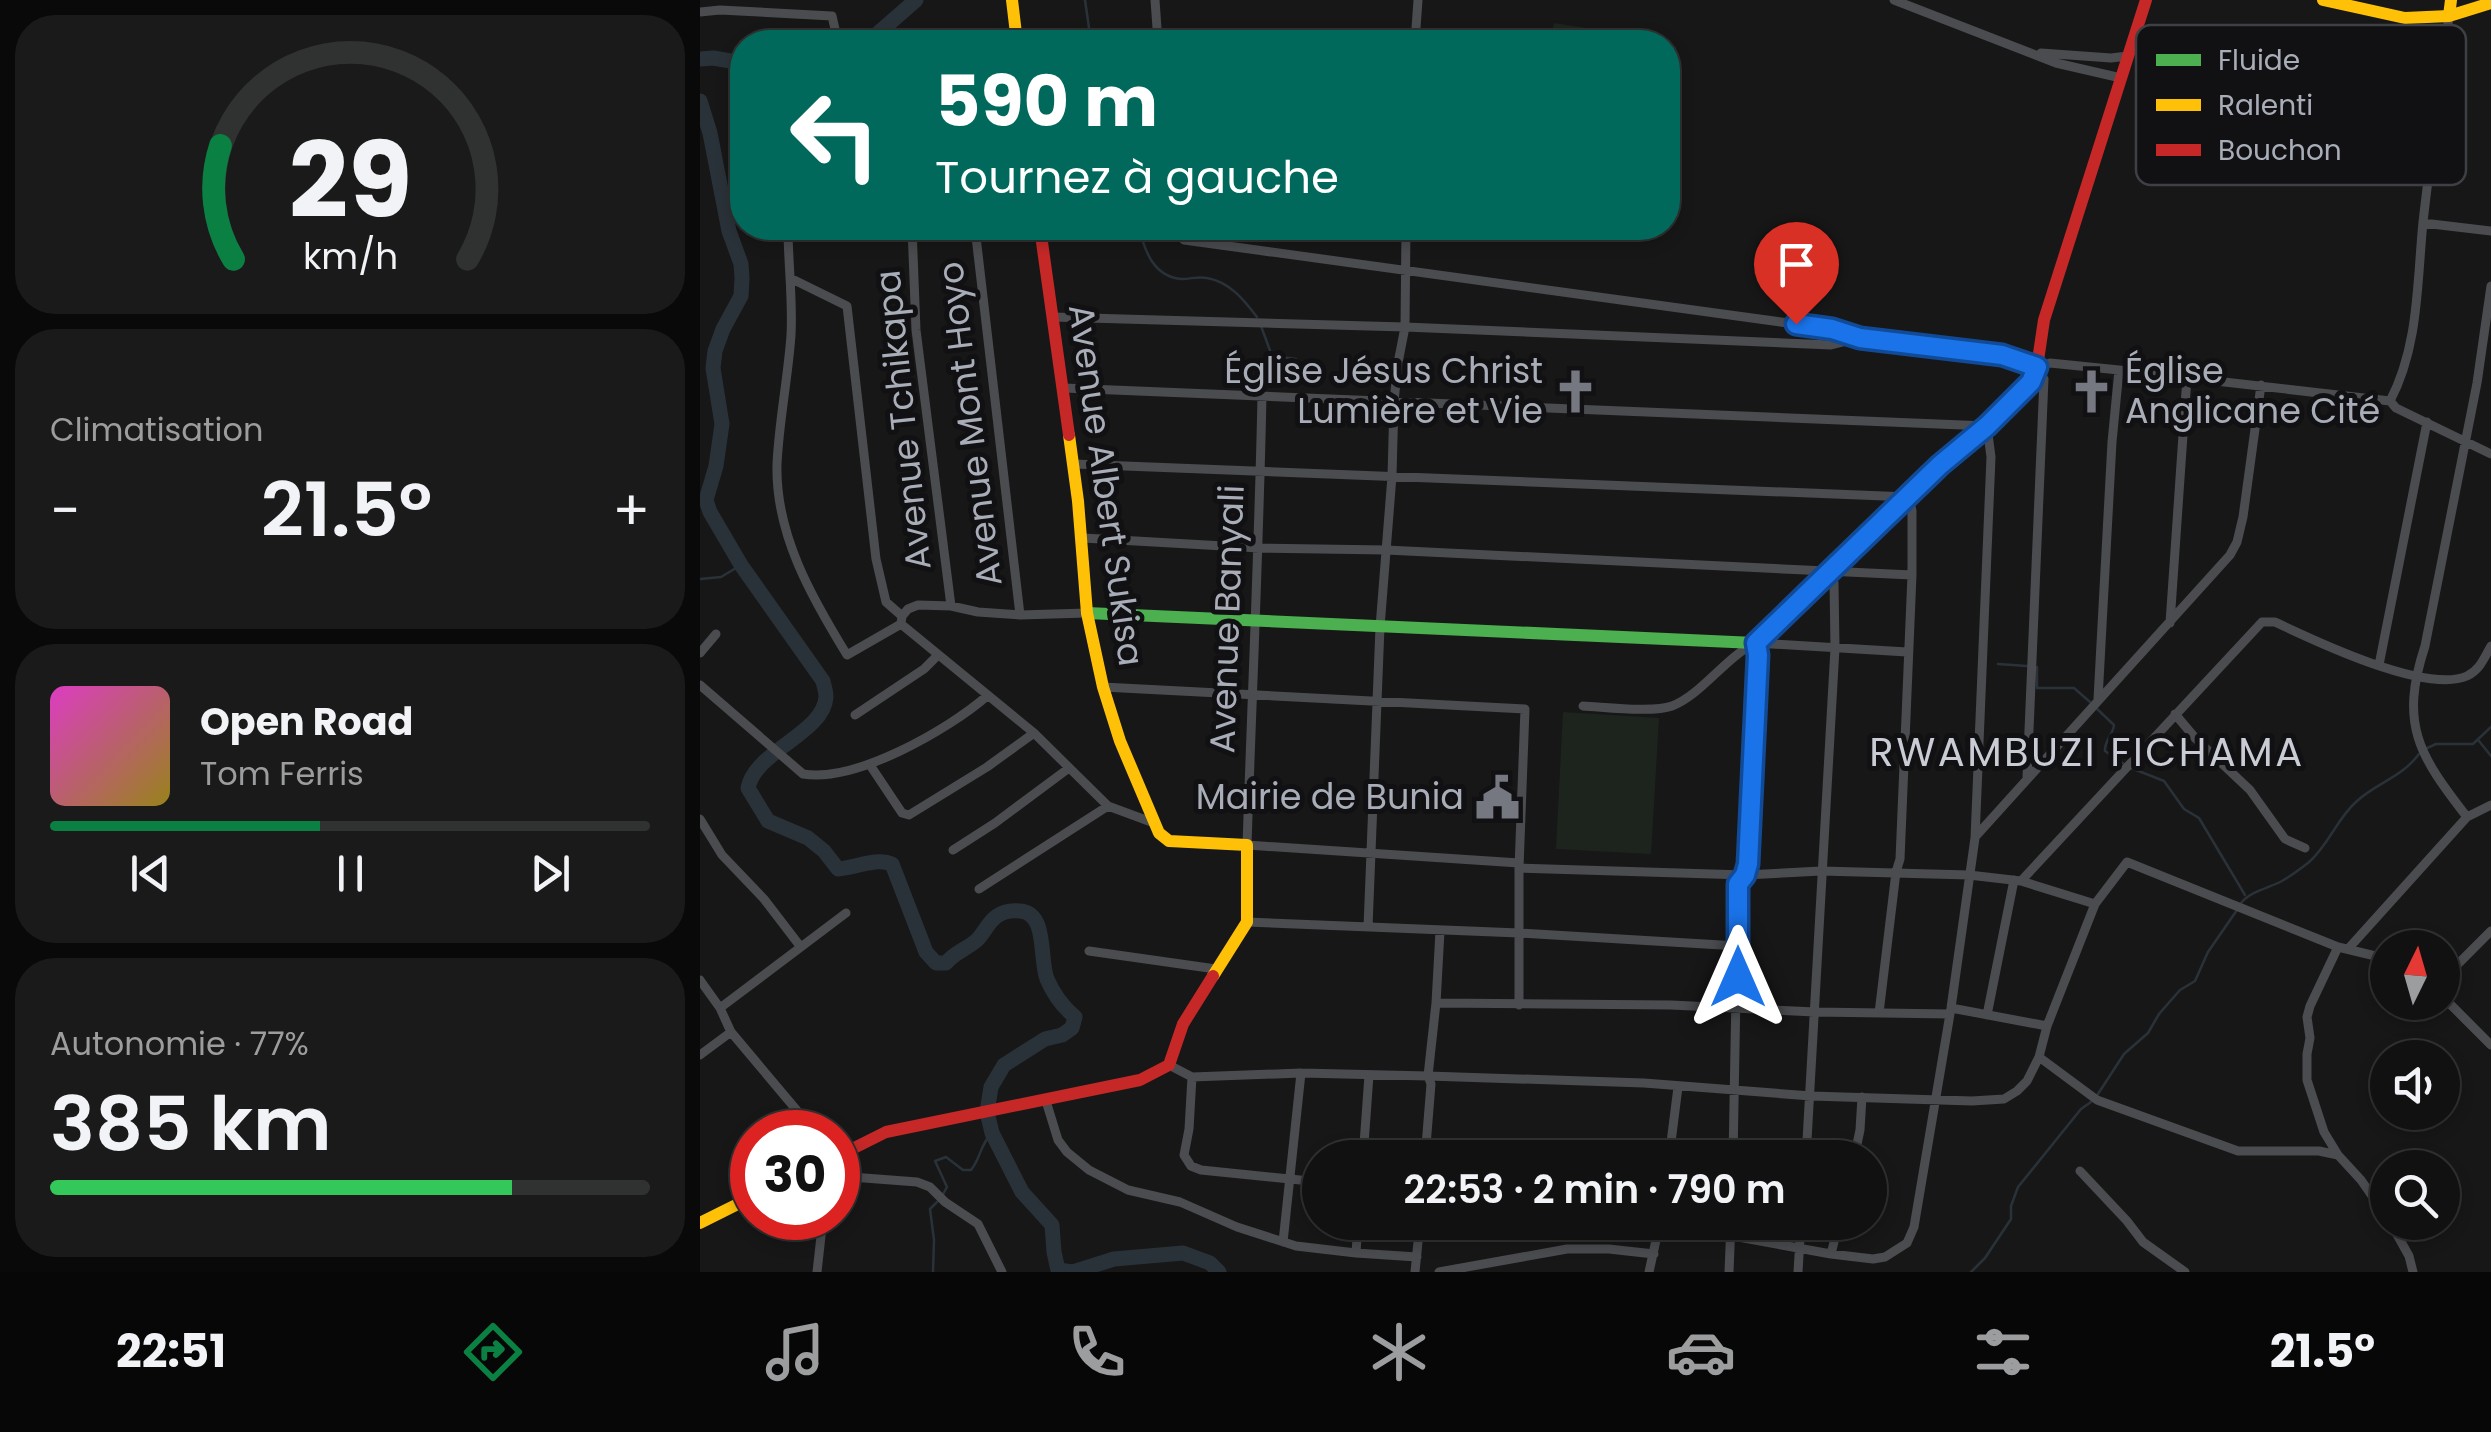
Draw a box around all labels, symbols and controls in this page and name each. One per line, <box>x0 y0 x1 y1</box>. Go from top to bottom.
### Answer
legend <box>2136 25 2466 185</box>
text: Fluide <box>2218 41 2300 80</box>
text: 590 m <box>935 52 1158 151</box>
icon: left <box>770 70 900 200</box>
text: Ralenti <box>2218 86 2313 125</box>
text: 29 <box>288 108 412 253</box>
text: Bouchon <box>2218 131 2342 170</box>
text: Tournez à gauche <box>935 146 1339 209</box>
pin <box>1754 222 1839 325</box>
text: km/h <box>302 231 398 282</box>
icon: arrive <box>1769 237 1824 292</box>
street label: Avenue Mont Hoyo <box>925 259 1014 589</box>
street label: Avenue Tchikapa <box>862 268 943 572</box>
street label: Avenue Albert Sukisa <box>1057 301 1156 669</box>
place label: Église Jésus Christ Lumière et Vie <box>1224 346 1543 435</box>
place label: Église Anglicane Cité <box>2125 346 2380 435</box>
church icon: Église Jésus Christ Lumière et Vie <box>1552 367 1600 415</box>
church icon: Église Anglicane Cité <box>2068 367 2116 415</box>
text: Climatisation <box>50 407 263 452</box>
text: 21.5° <box>261 457 432 562</box>
text: − <box>50 472 80 549</box>
text: + <box>612 472 650 549</box>
street label: Avenue Banyali <box>1197 484 1256 754</box>
text: Open Road <box>200 695 413 748</box>
district label: RWAMBUZI FICHAMA <box>1869 724 2305 780</box>
text: Tom Ferris <box>200 751 364 796</box>
place label: Mairie de Bunia <box>1196 772 1464 821</box>
public building icon: Mairie de Bunia <box>1473 773 1521 821</box>
icon: previous <box>123 846 178 901</box>
icon: pause <box>323 846 378 901</box>
icon: next <box>523 846 578 901</box>
position arrow <box>1686 925 1790 1029</box>
north arrow <box>2370 930 2460 1020</box>
map controls <box>2370 930 2460 1240</box>
text: Autonomie · 77% <box>50 1021 309 1066</box>
button: sound <box>2370 1040 2460 1130</box>
text: 385 km <box>50 1071 332 1176</box>
speed limit sign: 30 <box>730 1110 860 1240</box>
button: search <box>2370 1150 2460 1240</box>
text: 22:53 · 2 min · 790 m <box>1404 1163 1785 1216</box>
icon: directions <box>458 1317 528 1387</box>
icon: music <box>760 1317 830 1387</box>
icon: phone <box>1062 1317 1132 1387</box>
icon: climate <box>1364 1317 1434 1387</box>
icon: car <box>1666 1317 1736 1387</box>
icon: filters <box>1968 1317 2038 1387</box>
text: 22:51 <box>116 1320 226 1383</box>
text: 21.5° <box>2270 1320 2375 1383</box>

